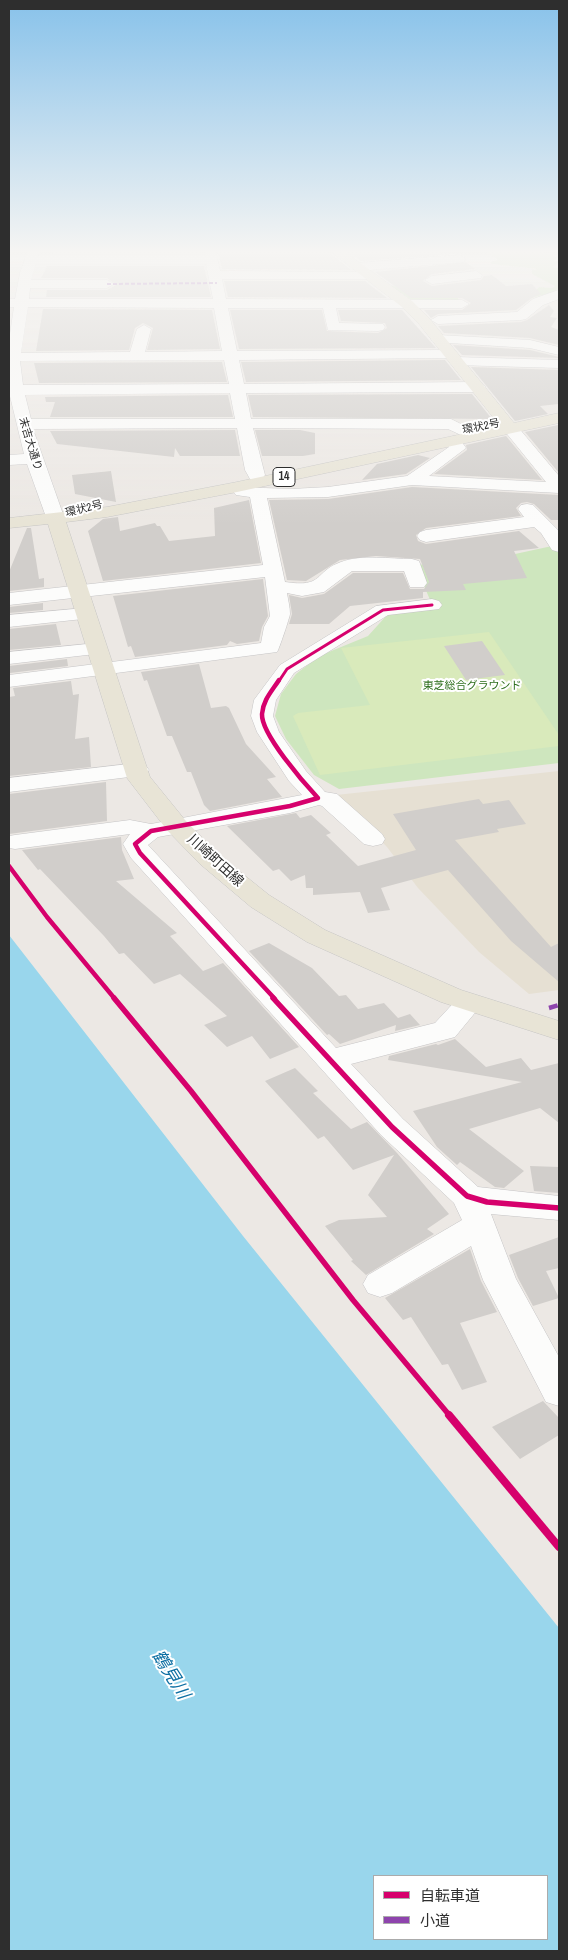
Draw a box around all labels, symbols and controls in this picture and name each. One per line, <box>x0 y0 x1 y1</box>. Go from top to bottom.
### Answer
street label: 末吉大通り <box>16 416 44 472</box>
street label: 環状2号 <box>461 417 501 437</box>
road number: 14 <box>273 468 295 487</box>
street label: 環状2号 <box>64 498 104 520</box>
park label: 東芝総合グラウンド <box>423 679 521 693</box>
street label: 川崎町田線 <box>183 831 247 891</box>
water label: 鶴見川 <box>147 1646 193 1704</box>
legend <box>373 1875 548 1940</box>
text: 自転車道 <box>420 1885 480 1906</box>
text: 小道 <box>420 1910 450 1931</box>

